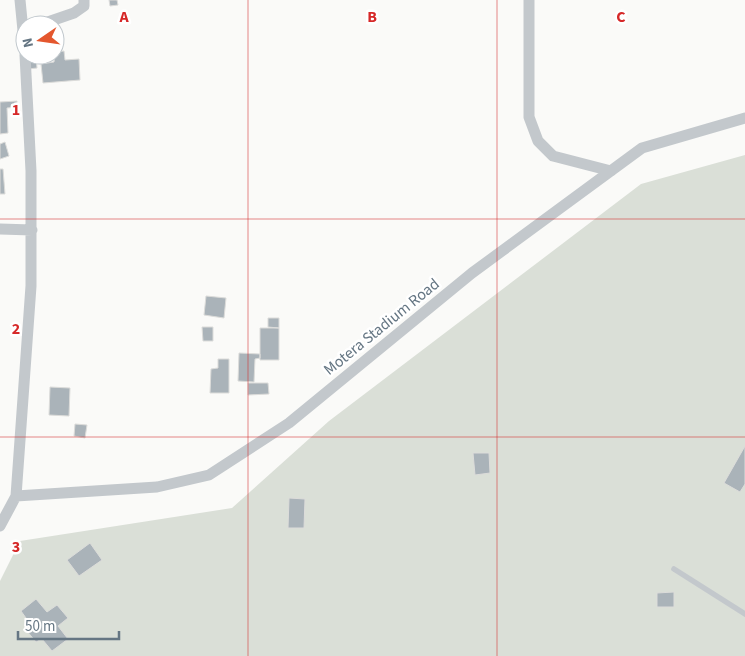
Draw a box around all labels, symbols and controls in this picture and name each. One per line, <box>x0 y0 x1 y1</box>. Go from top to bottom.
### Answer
text: A <box>118 6 129 28</box>
text: B <box>367 6 377 28</box>
text: C <box>616 6 626 28</box>
north arrow <box>15 15 65 65</box>
text: N <box>18 36 39 49</box>
text: 1 <box>12 99 20 121</box>
street label: Motera Stadium Road <box>319 273 444 380</box>
text: 2 <box>12 318 20 340</box>
text: 3 <box>12 536 20 558</box>
scale bar <box>18 608 119 640</box>
text: 50 m <box>25 616 55 637</box>

